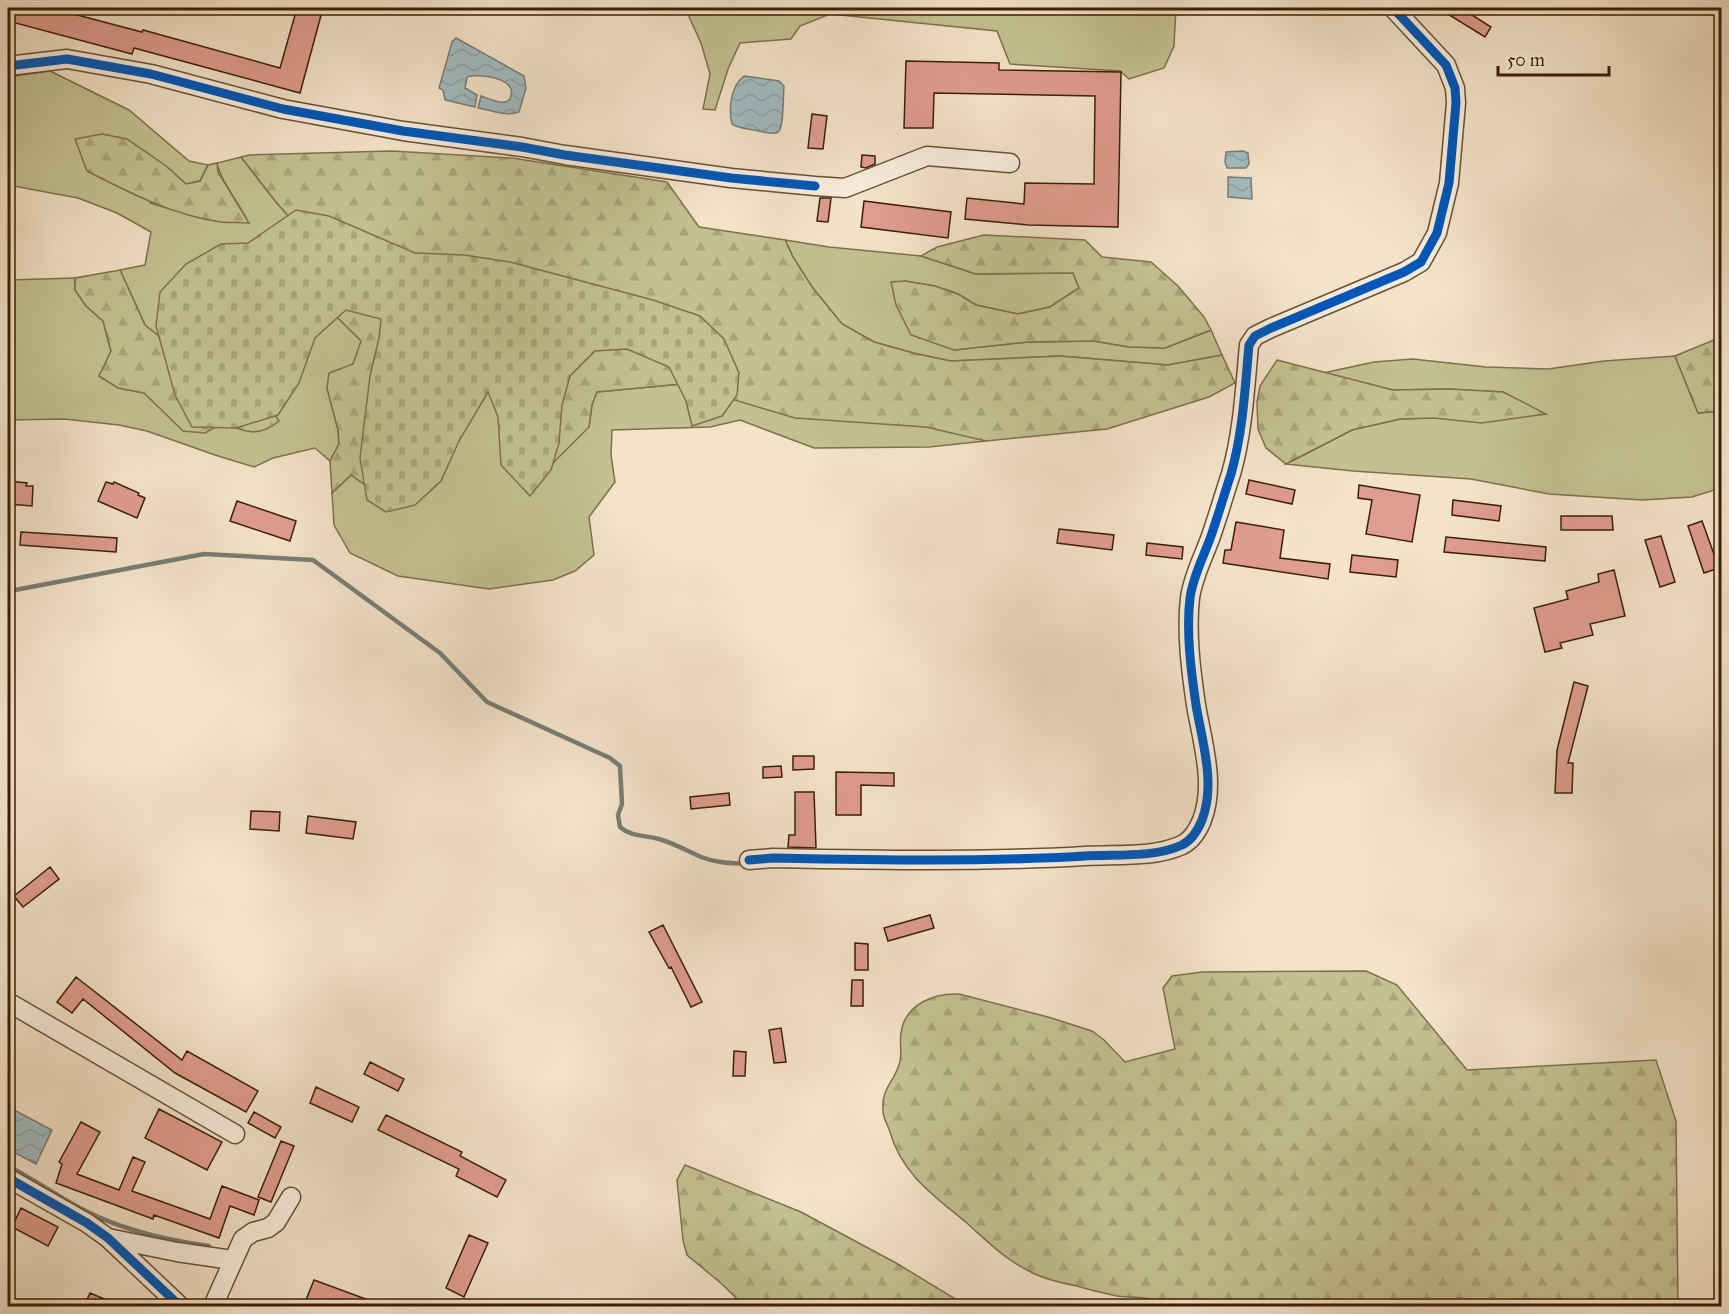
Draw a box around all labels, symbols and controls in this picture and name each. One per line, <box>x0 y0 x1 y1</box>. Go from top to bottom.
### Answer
scale bar <box>1498 39 1609 77</box>
text: 50 m <box>1507 49 1545 71</box>

